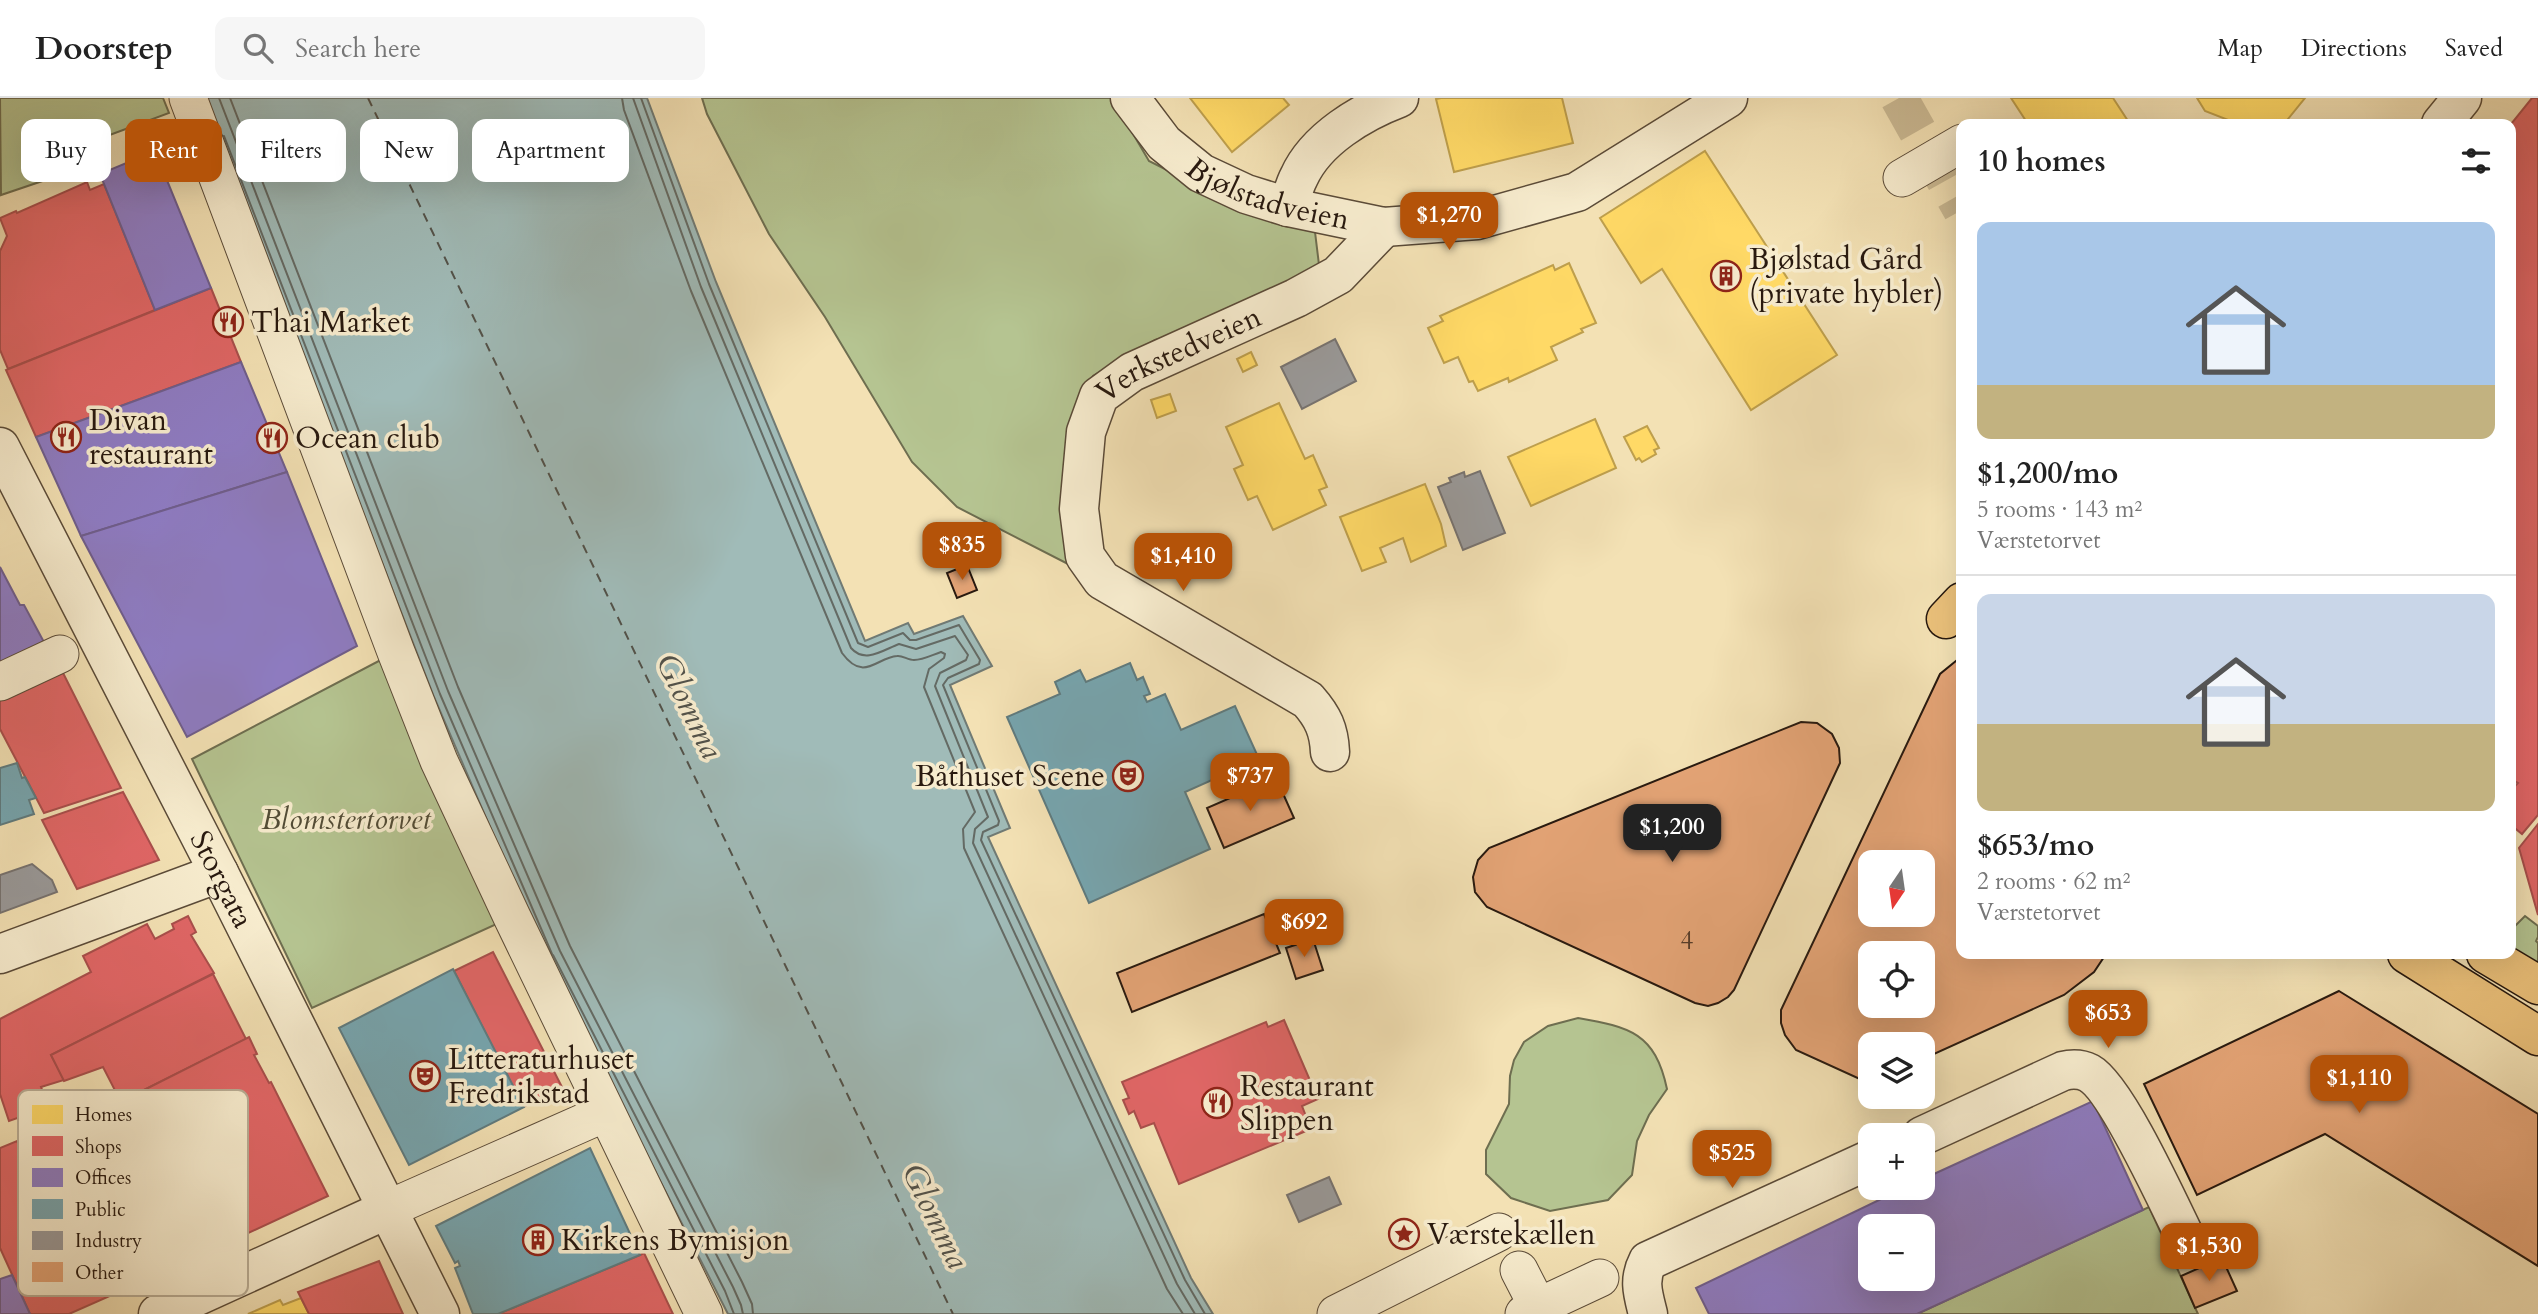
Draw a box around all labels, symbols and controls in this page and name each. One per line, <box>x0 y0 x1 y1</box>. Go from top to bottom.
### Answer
search box <box>215 17 705 80</box>
text: Doorstep <box>35 26 173 71</box>
icon: search <box>239 29 277 67</box>
text: Search here <box>295 31 421 66</box>
text: Map <box>2217 32 2263 65</box>
text: Directions <box>2301 32 2407 65</box>
text: Saved <box>2445 32 2503 65</box>
chip: Buy <box>21 119 111 182</box>
chip: Rent <box>125 119 222 182</box>
chip: Filters <box>236 119 346 182</box>
chip: New <box>360 119 458 182</box>
chip: Apartment <box>472 119 629 182</box>
text: 10 homes <box>1977 141 2106 182</box>
icon: filters <box>2457 142 2495 180</box>
street label: Bjølstadveien <box>1177 149 1353 240</box>
pin: $1,270 <box>1392 192 1506 252</box>
text: $1,270 <box>1416 199 1482 230</box>
place label: Bjølstad Gård (private hybler) <box>1749 239 1943 314</box>
building icon: Bjølstad Gård (private hybler) <box>1709 259 1743 293</box>
icon: home <box>2173 267 2299 393</box>
street label: Verkstedveien <box>1088 296 1268 413</box>
place label: Thai Market <box>251 302 411 343</box>
restaurant icon: Thai Market <box>211 305 245 339</box>
place label: Divan restaurant <box>89 400 213 475</box>
place label: Ocean club <box>295 418 440 459</box>
restaurant icon: Divan restaurant <box>49 420 83 454</box>
restaurant icon: Ocean club <box>255 421 289 455</box>
text: $1,200/mo <box>1977 453 2118 494</box>
text: 5 rooms · 143 m² <box>1977 494 2142 525</box>
pin: $835 <box>921 522 1003 582</box>
text: Værstetorvet <box>1977 525 2101 556</box>
text: $835 <box>938 529 986 560</box>
pin: $1,410 <box>1126 533 1240 593</box>
text: $1,410 <box>1150 540 1216 571</box>
icon: home <box>2173 639 2299 765</box>
water label: Glomma <box>645 647 733 766</box>
pin: $737 <box>1209 754 1291 813</box>
place label: Båthuset Scene <box>915 756 1105 797</box>
theatre icon: Båthuset Scene <box>1111 759 1145 793</box>
text: $737 <box>1226 760 1274 791</box>
park label: Blomstertorvet <box>261 799 432 840</box>
pin: $1,200 <box>1615 804 1729 864</box>
text: $1,200 <box>1639 811 1705 842</box>
street label: Storgata <box>180 824 263 935</box>
text: $653/mo <box>1977 825 2094 866</box>
north arrow <box>1858 850 1936 928</box>
map controls <box>1858 850 1935 1291</box>
text: 2 rooms · 62 m² <box>1977 866 2130 897</box>
text: Værstetorvet <box>1977 897 2101 928</box>
pin: $692 <box>1263 900 1345 959</box>
text: $692 <box>1280 906 1328 937</box>
house number: 4 <box>1680 923 1694 958</box>
button: locate <box>1858 941 1935 1018</box>
pin: $653 <box>2067 990 2149 1050</box>
text: $653 <box>2084 997 2132 1028</box>
button: layers <box>1858 1032 1935 1109</box>
place label: Litteraturhuset Fredrikstad <box>448 1039 635 1114</box>
pin: $1,110 <box>2302 1056 2416 1115</box>
theatre icon: Litteraturhuset Fredrikstad <box>408 1059 442 1093</box>
text: $1,110 <box>2326 1062 2392 1093</box>
place label: Restaurant Slippen <box>1240 1066 1374 1141</box>
restaurant icon: Restaurant Slippen <box>1200 1086 1234 1120</box>
legend <box>18 1090 248 1296</box>
text: Homes <box>75 1102 132 1128</box>
button: + <box>1858 1123 1935 1200</box>
pin: $525 <box>1691 1130 1773 1190</box>
text: Shops <box>75 1134 122 1160</box>
text: $525 <box>1708 1137 1756 1168</box>
water label: Glomma <box>891 1157 979 1276</box>
text: Offices <box>75 1165 131 1191</box>
text: Public <box>75 1197 126 1223</box>
place label: Værstekællen <box>1427 1214 1596 1255</box>
button: − <box>1858 1214 1935 1291</box>
place icon: Værstekællen <box>1387 1217 1421 1251</box>
place label: Kirkens Bymisjon <box>561 1220 789 1261</box>
building icon: Kirkens Bymisjon <box>521 1223 555 1257</box>
pin: $1,530 <box>2152 1224 2266 1283</box>
text: Industry <box>75 1228 142 1254</box>
text: $1,530 <box>2176 1230 2242 1261</box>
text: Other <box>75 1260 123 1286</box>

